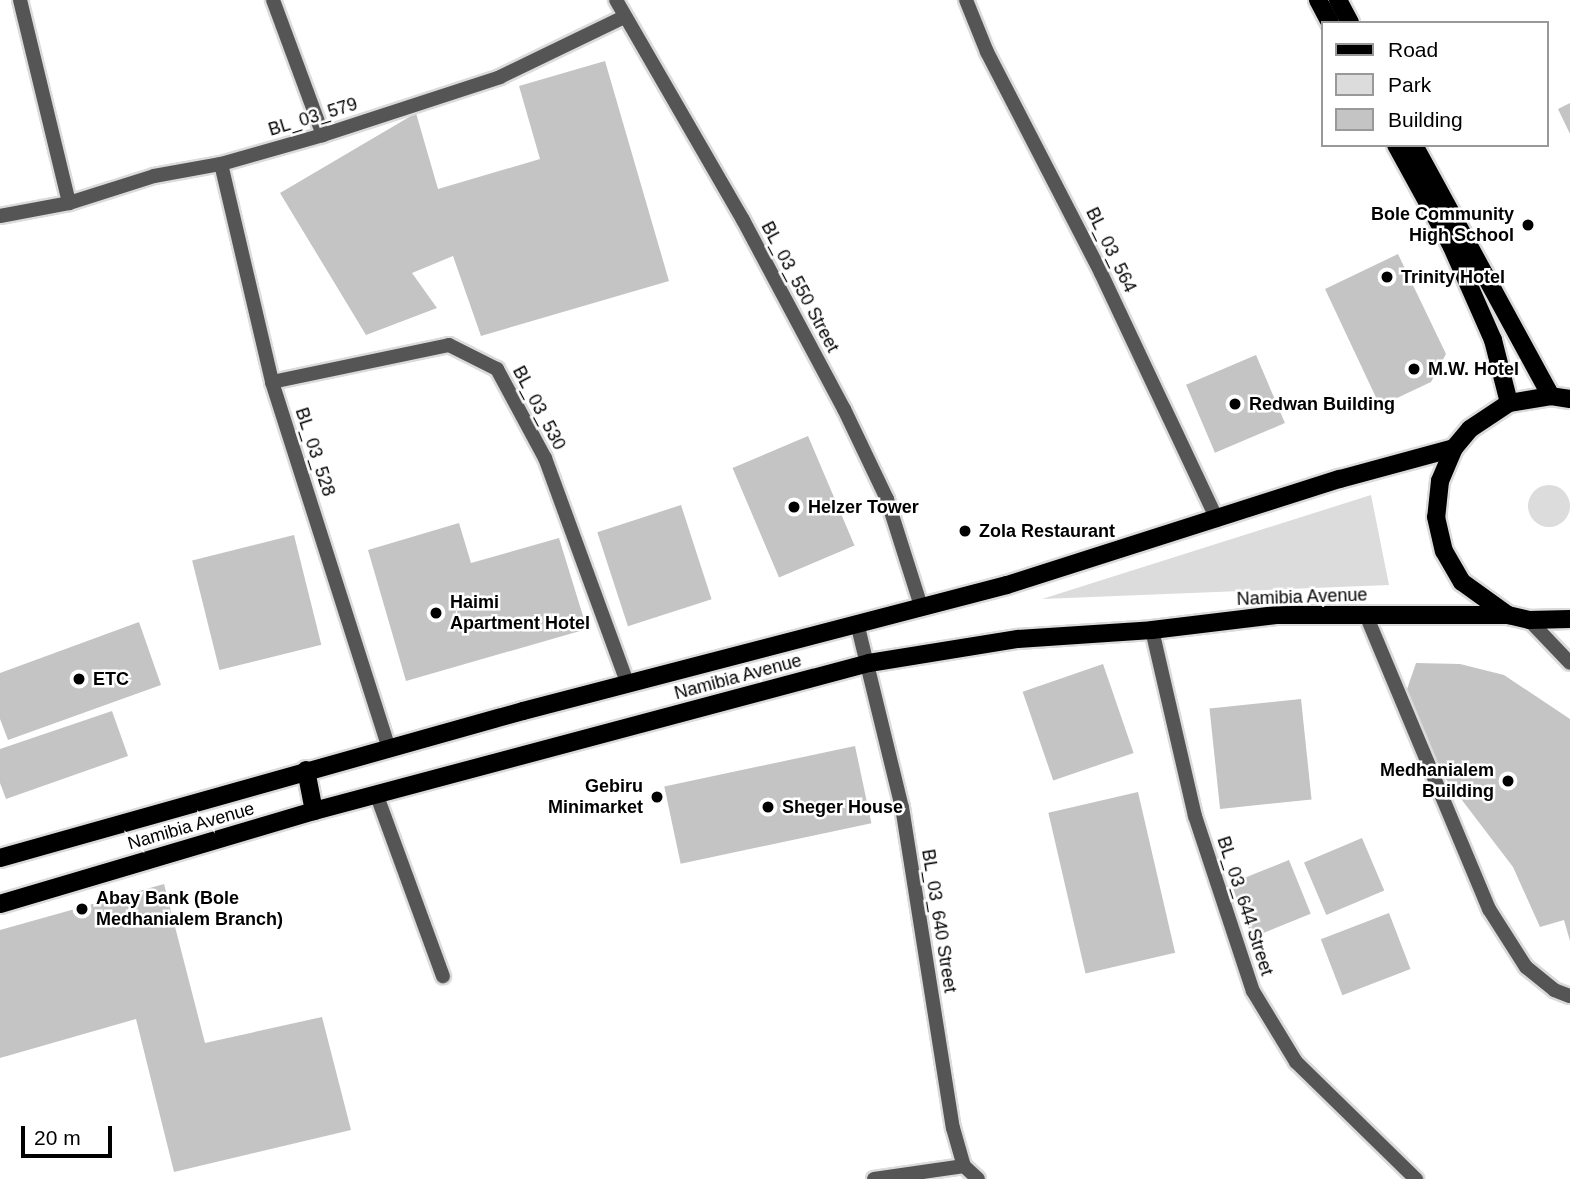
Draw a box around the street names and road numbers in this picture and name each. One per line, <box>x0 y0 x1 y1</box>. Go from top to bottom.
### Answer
street label: BL_03_579 <box>266 93 360 141</box>
street label: BL_03_564 <box>1081 204 1141 296</box>
street label: BL_03_550 Street <box>756 218 844 356</box>
street label: BL_03_530 <box>508 362 570 454</box>
street label: BL_03_528 <box>290 405 340 499</box>
street label: Namibia Avenue <box>1236 584 1368 610</box>
street label: Namibia Avenue <box>672 650 804 704</box>
street label: Namibia Avenue <box>125 797 257 855</box>
street label: BL_03_644 Street <box>1212 834 1278 978</box>
street label: BL_03_640 Street <box>917 848 961 994</box>

